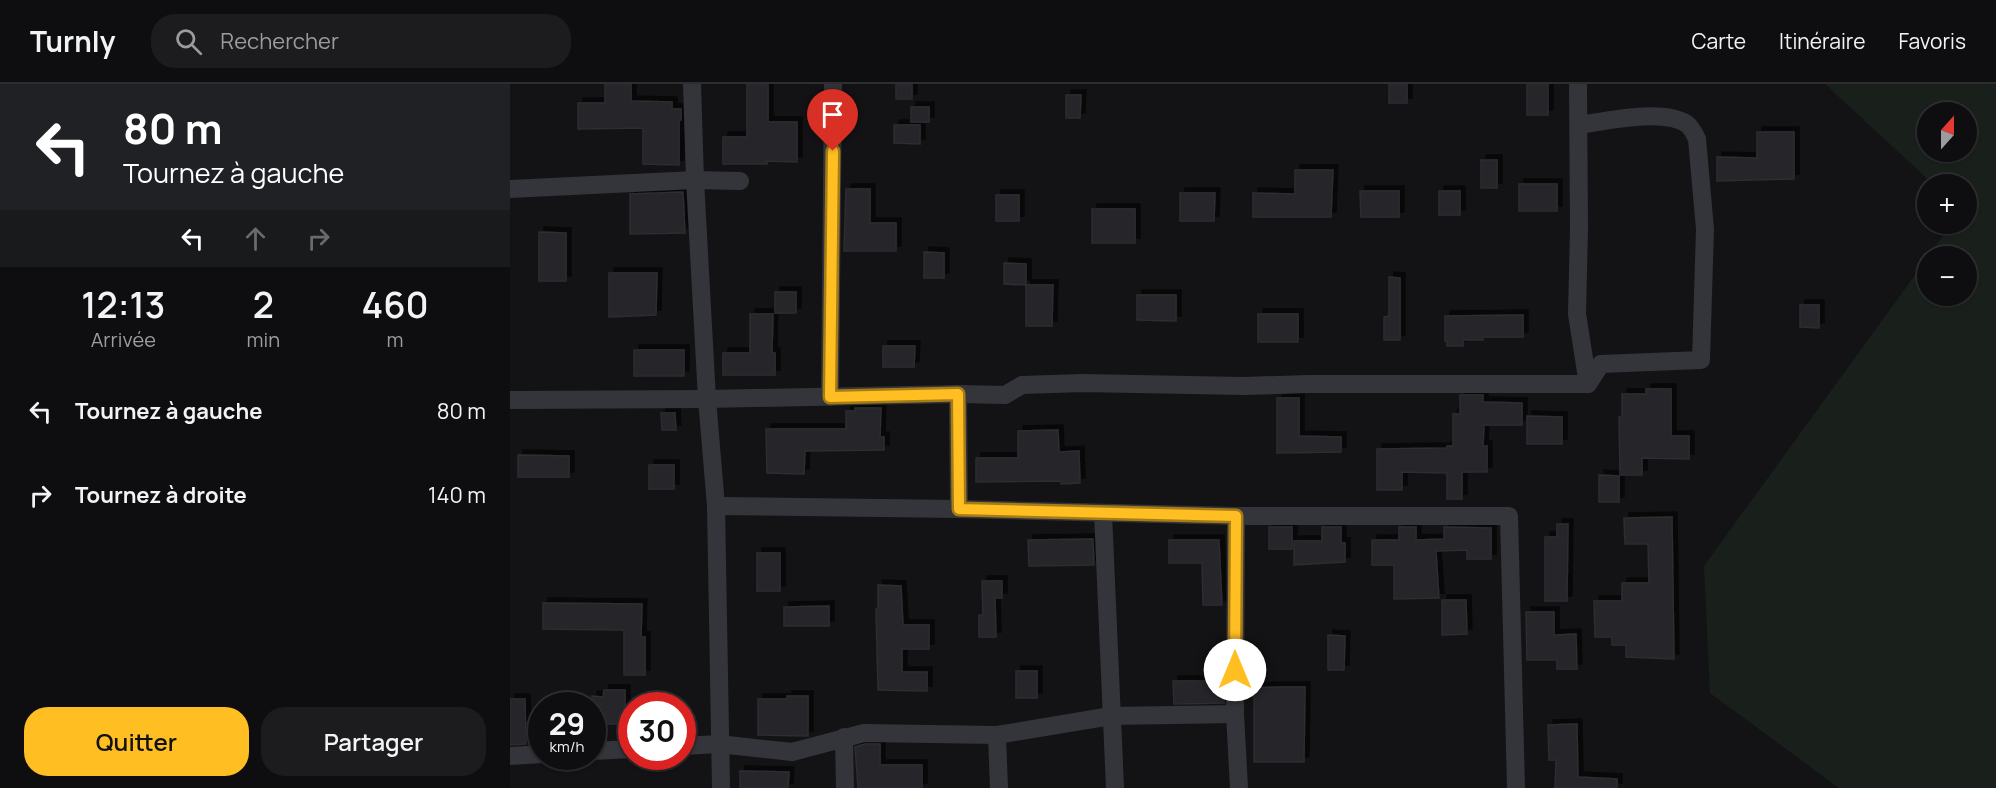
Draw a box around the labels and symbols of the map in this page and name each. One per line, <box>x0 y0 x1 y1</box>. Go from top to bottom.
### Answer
pin <box>807 89 858 151</box>
north arrow <box>1917 102 1977 162</box>
position arrow <box>1203 638 1267 702</box>
speed limit sign: 30 <box>618 692 696 770</box>

